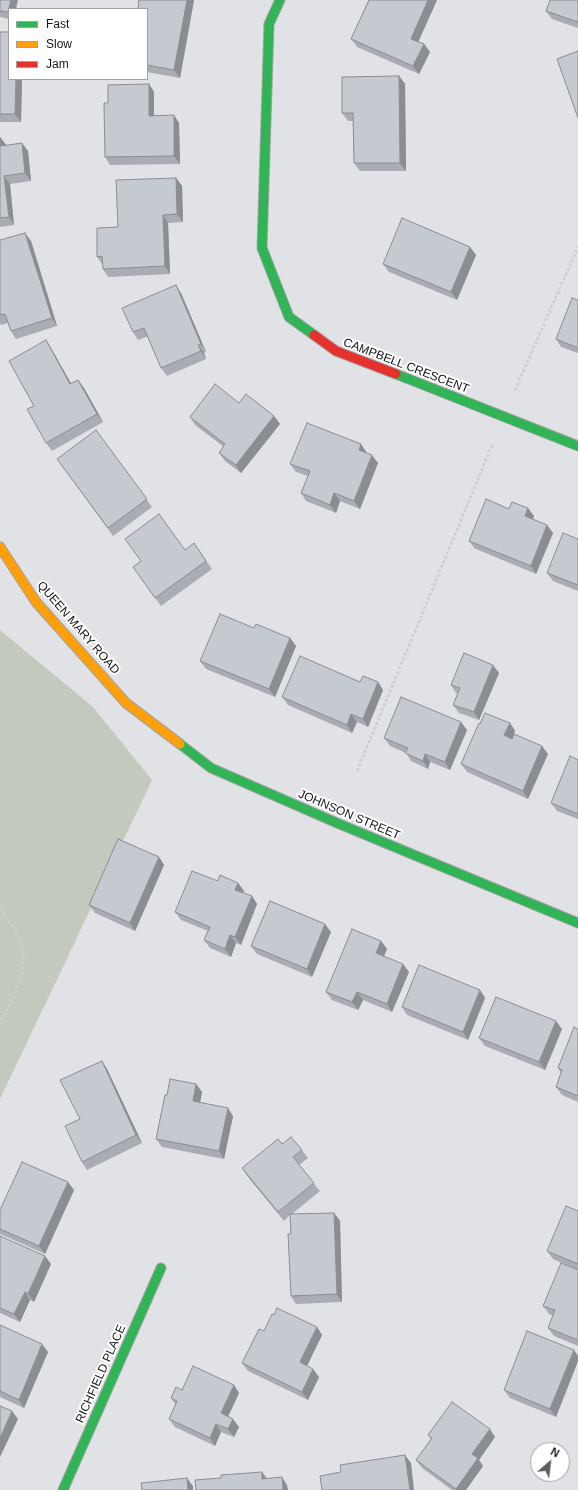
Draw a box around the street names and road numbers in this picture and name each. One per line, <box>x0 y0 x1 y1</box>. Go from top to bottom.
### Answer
street label: CAMPBELL CRESCENT <box>341 335 471 397</box>
street label: QUEEN MARY ROAD <box>34 579 122 677</box>
street label: JOHNSON STREET <box>296 787 402 843</box>
street label: RICHFIELD PLACE <box>73 1323 129 1425</box>

